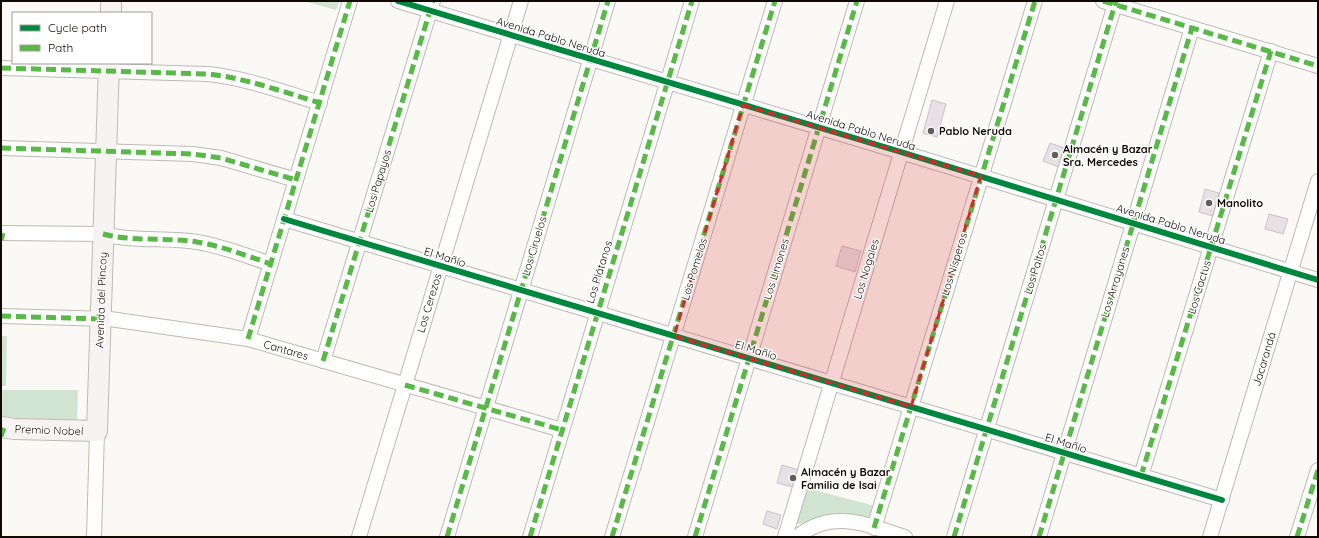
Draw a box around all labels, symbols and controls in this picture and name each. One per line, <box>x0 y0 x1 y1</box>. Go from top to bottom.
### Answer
legend <box>12 12 152 64</box>
street label: Avenida Pablo Neruda <box>495 14 607 60</box>
text: Cycle path <box>48 20 107 35</box>
text: Path <box>48 40 73 55</box>
street label: Avenida Pablo Neruda <box>805 107 917 153</box>
place label: Pablo Neruda <box>939 124 1012 138</box>
marker: Pablo Neruda <box>926 126 936 136</box>
place label: Almacén y Bazar Sra. Mercedes <box>1063 142 1153 169</box>
street label: Los Papayos <box>362 148 394 214</box>
marker: Almacén y Bazar Sra. Mercedes <box>1050 150 1060 160</box>
place label: Manolito <box>1217 196 1263 210</box>
marker: Manolito <box>1204 198 1214 208</box>
street label: Avenida Pablo Neruda <box>1115 201 1227 247</box>
street label: Los Ciruelos <box>518 215 550 277</box>
street label: Los Nísperos <box>938 231 970 297</box>
street label: Los Pomelos <box>678 236 710 302</box>
street label: Los Limones <box>760 237 792 301</box>
street label: Los Nogales <box>850 237 882 301</box>
street label: Los Plátanos <box>583 239 615 305</box>
street label: Los Paltos <box>1021 242 1049 296</box>
street label: El Mañío <box>422 244 468 270</box>
street label: Los Arrayanes <box>1098 245 1132 319</box>
street label: Avenida del Pincoy <box>92 252 110 348</box>
street label: Los Cactus <box>1184 258 1214 316</box>
street label: Los Cerezos <box>413 272 445 334</box>
street label: Jacarandá <box>1249 330 1279 388</box>
street label: Cantares <box>262 337 310 363</box>
street label: El Mañío <box>733 337 779 363</box>
street label: Premio Nobel <box>14 422 84 438</box>
street label: El Mañío <box>1043 430 1089 456</box>
place label: Almacén y Bazar Familia de Isai <box>801 465 891 492</box>
marker: Almacén y Bazar Familia de Isai <box>788 473 798 483</box>

